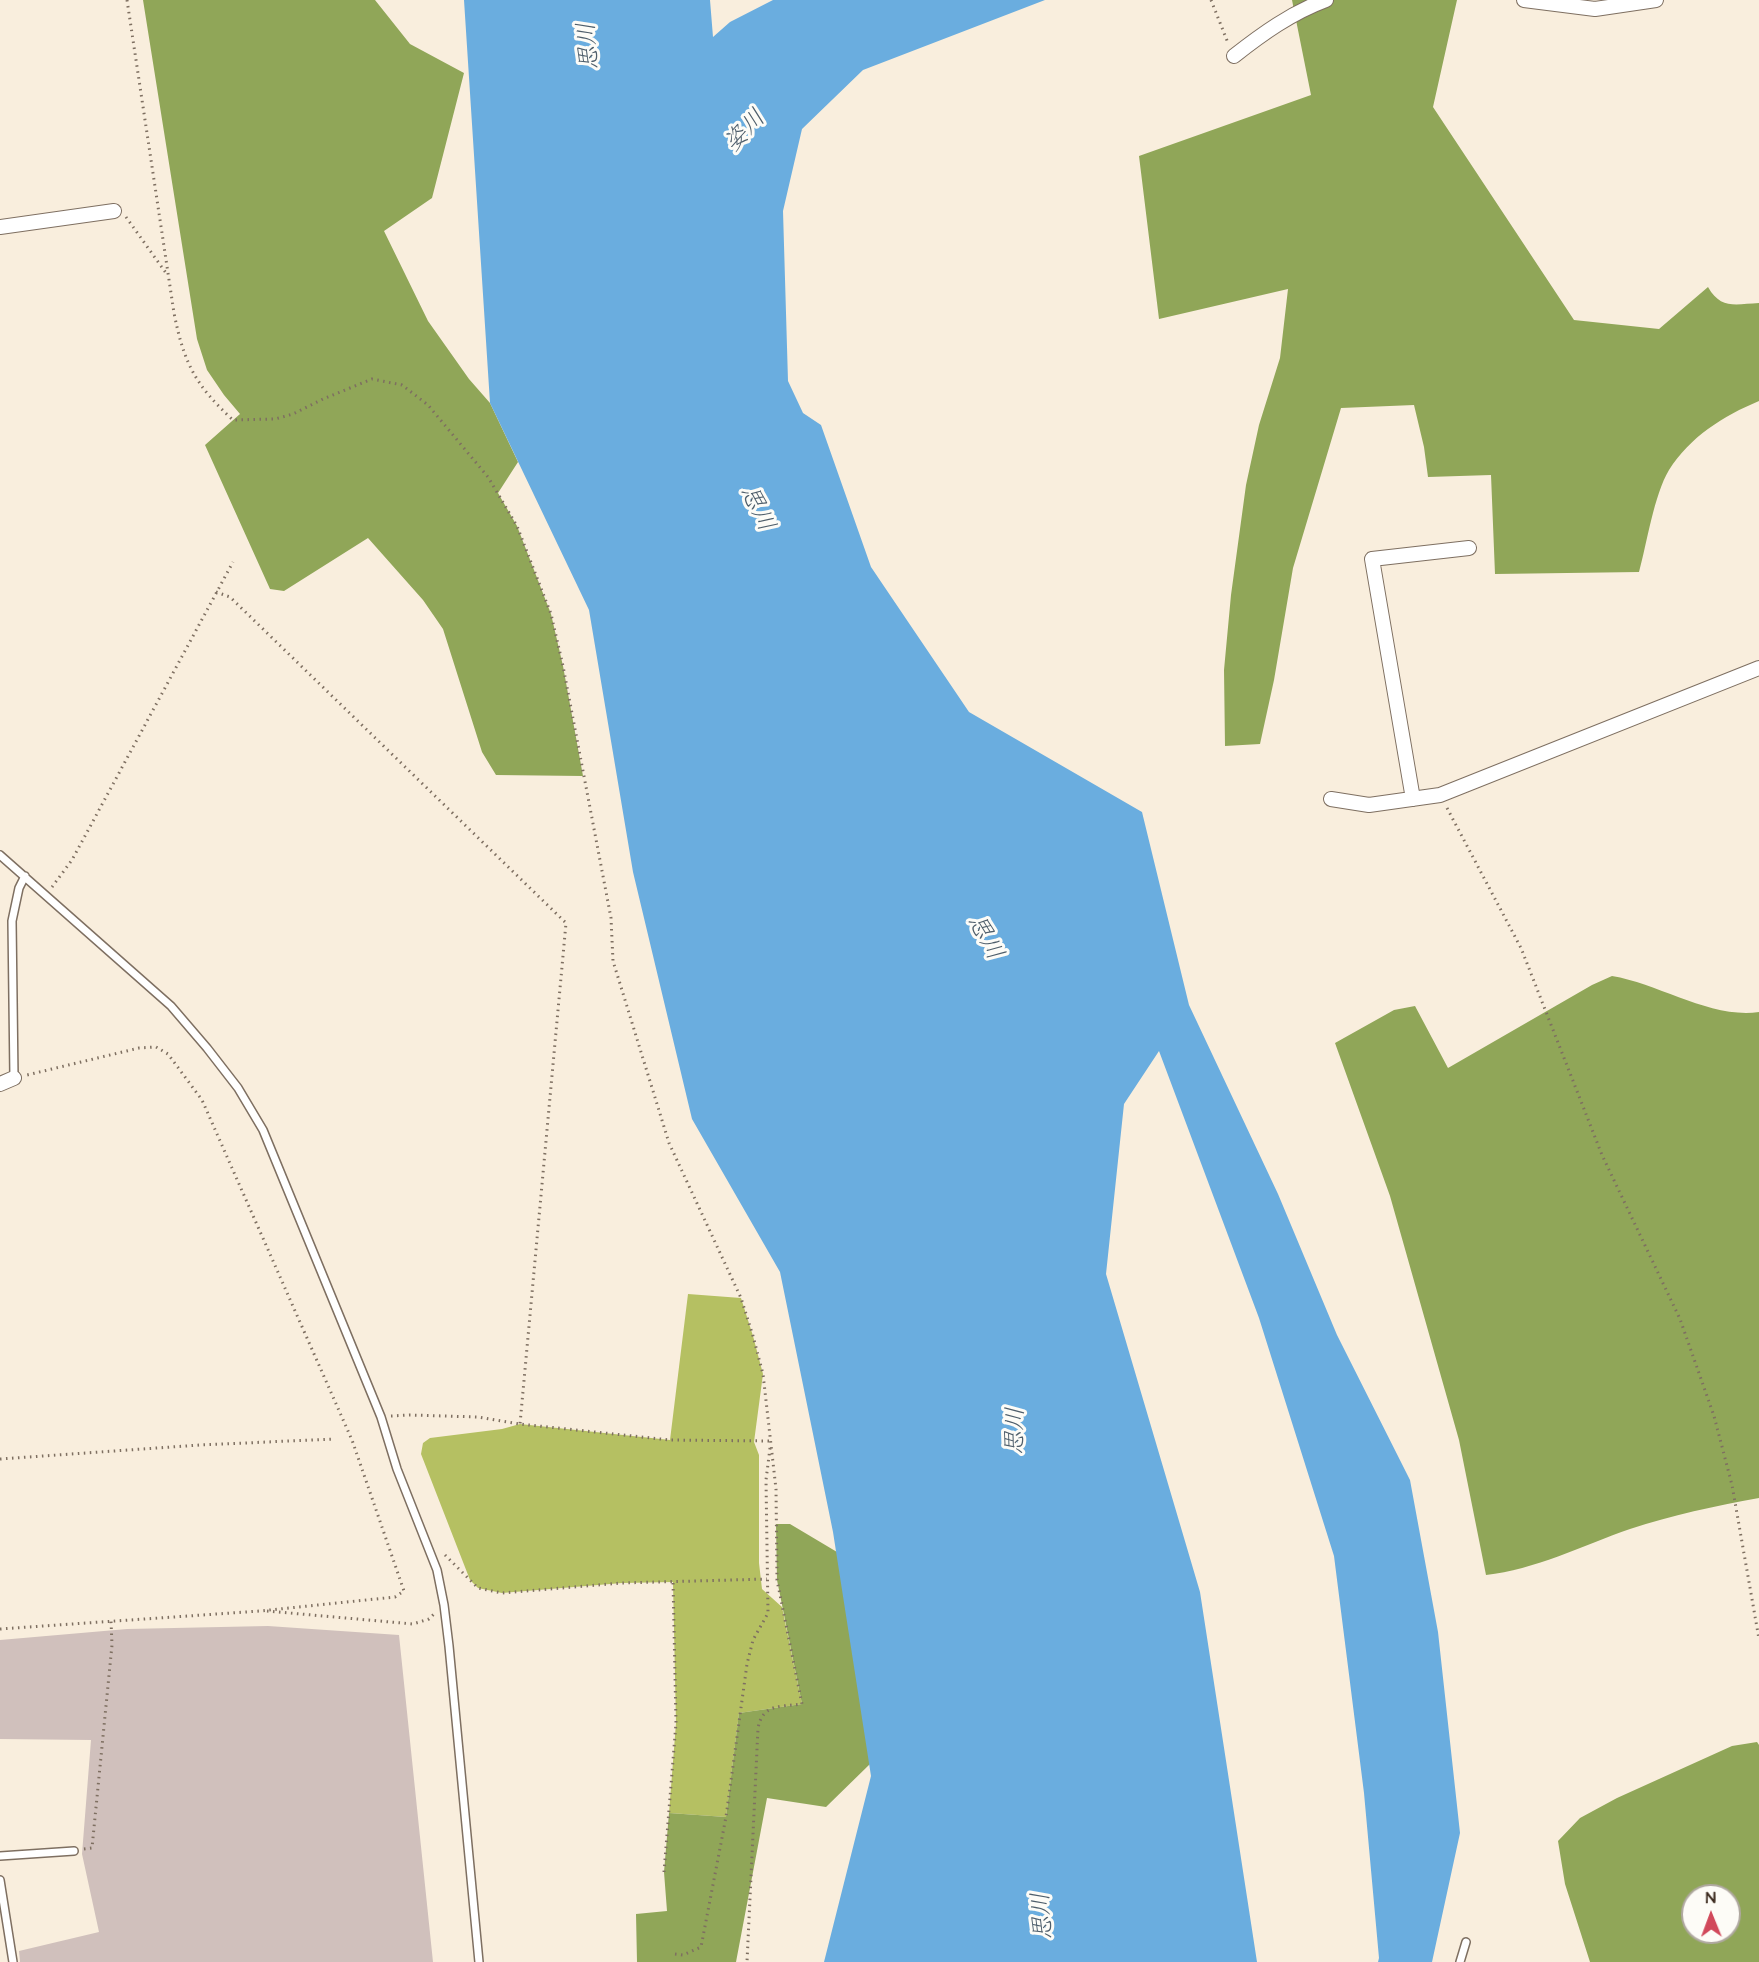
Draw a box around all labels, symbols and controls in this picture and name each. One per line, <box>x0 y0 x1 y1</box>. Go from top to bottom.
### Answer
water label: 思川 <box>574 21 606 71</box>
water label: 姿川 <box>719 105 773 159</box>
water label: 思川 <box>733 481 779 537</box>
water label: 思川 <box>960 910 1008 966</box>
water label: 思川 <box>1002 1407 1032 1455</box>
north arrow <box>1681 1884 1741 1944</box>
text: N <box>1706 1887 1716 1909</box>
water label: 思川 <box>1028 1891 1060 1941</box>

